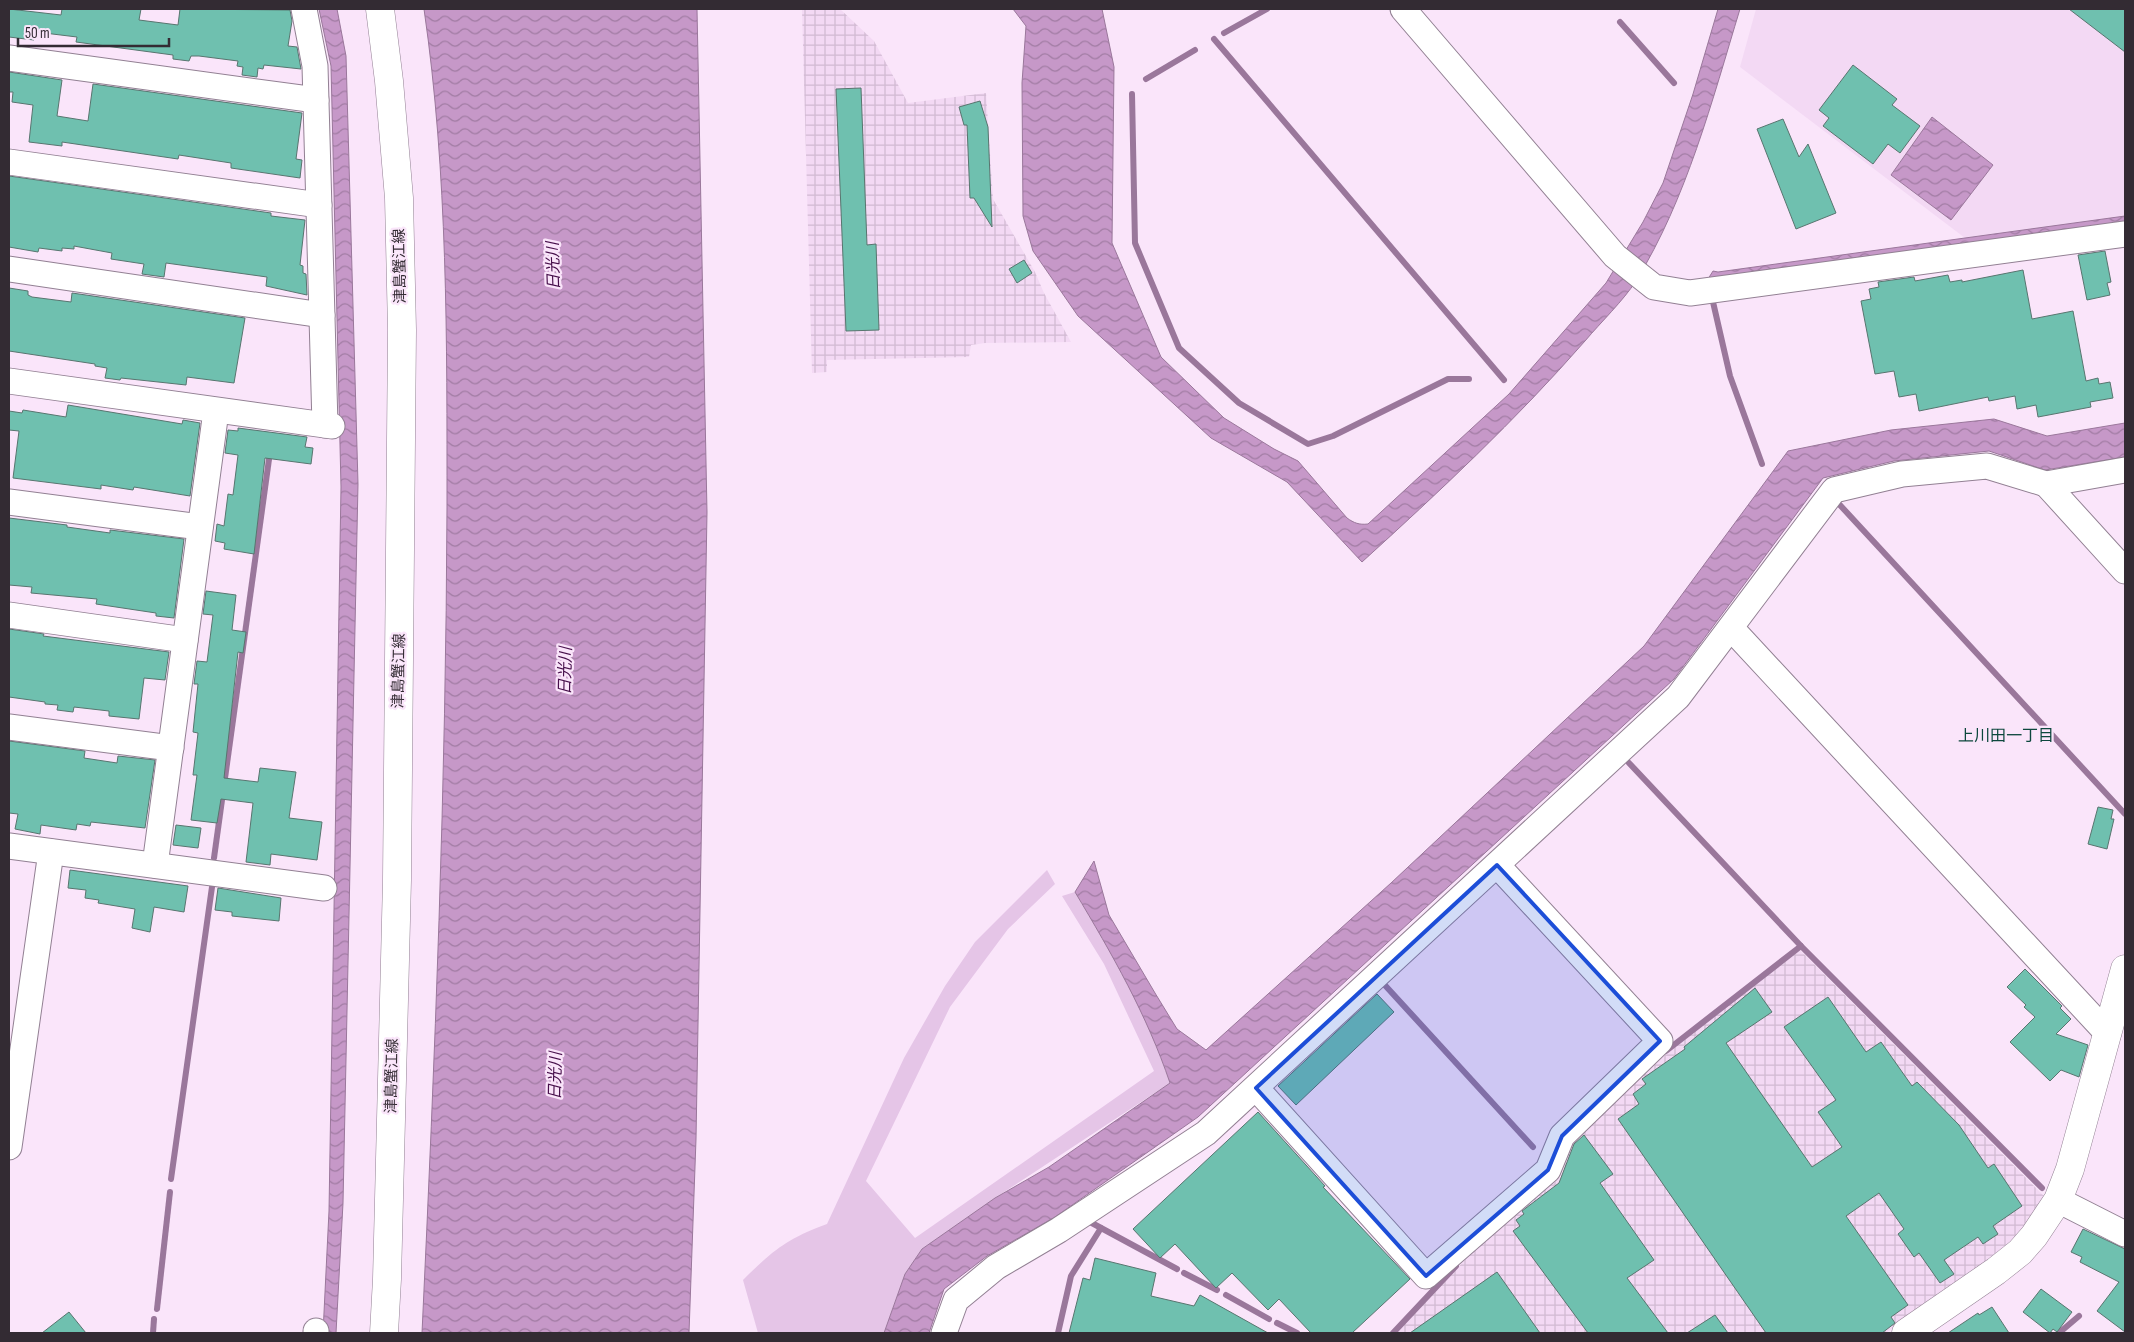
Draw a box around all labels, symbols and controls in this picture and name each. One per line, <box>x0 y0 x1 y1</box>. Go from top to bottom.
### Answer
scale bar <box>18 15 169 47</box>
text: 50 m <box>25 24 50 43</box>
street label: 津島蟹江線 <box>390 228 410 304</box>
water label: 日光川 <box>544 240 564 290</box>
street label: 津島蟹江線 <box>389 633 409 709</box>
water label: 日光川 <box>556 645 576 695</box>
district label: 上川田一丁目 <box>1958 727 2054 746</box>
street label: 津島蟹江線 <box>382 1038 402 1114</box>
water label: 日光川 <box>546 1050 566 1100</box>

